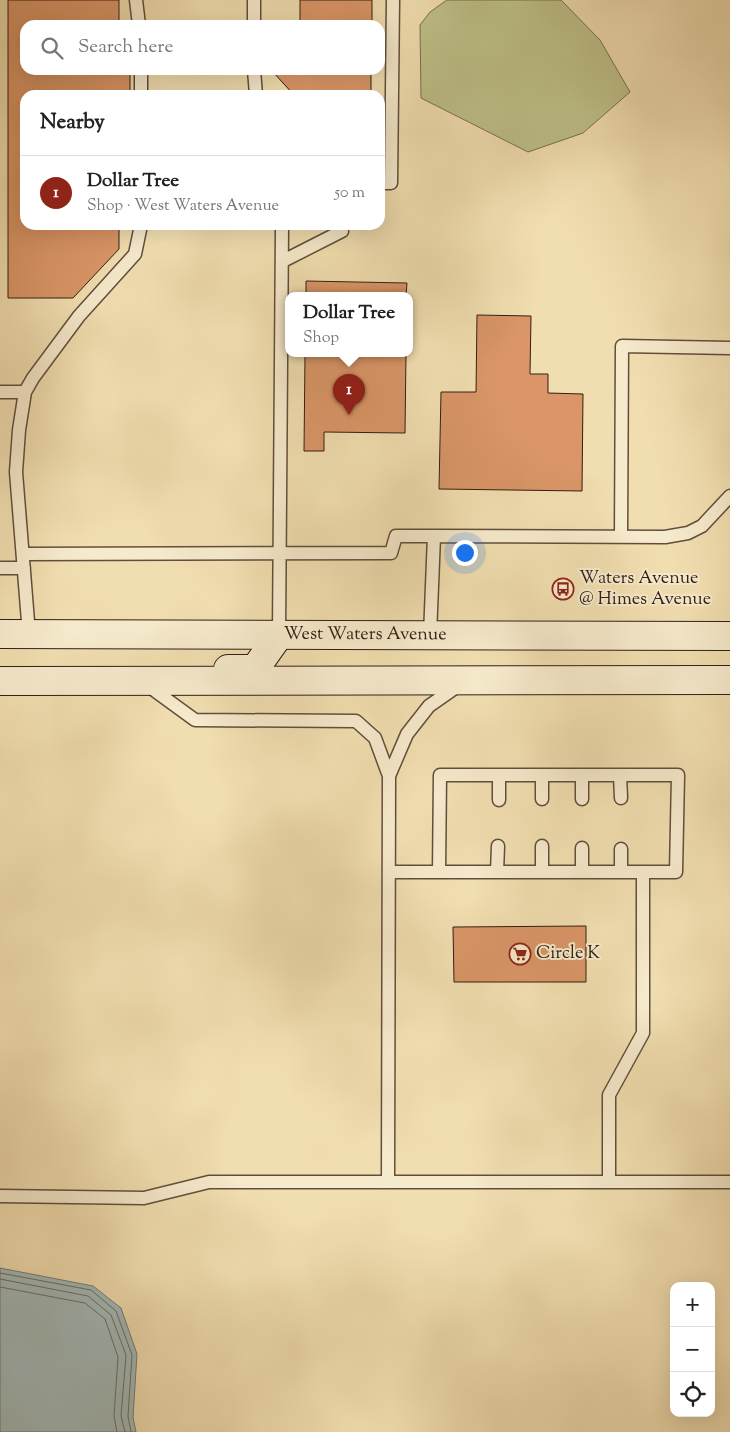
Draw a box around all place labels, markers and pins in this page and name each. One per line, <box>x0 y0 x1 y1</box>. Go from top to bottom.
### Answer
pin: 1 <box>333 374 365 415</box>
place label: Waters Avenue @ Himes Avenue <box>579 566 711 613</box>
bus stop icon: Waters Avenue @ Himes Avenue <box>551 577 575 601</box>
place label: Circle K <box>536 941 600 967</box>
supermarket icon: Circle K <box>508 942 532 966</box>

